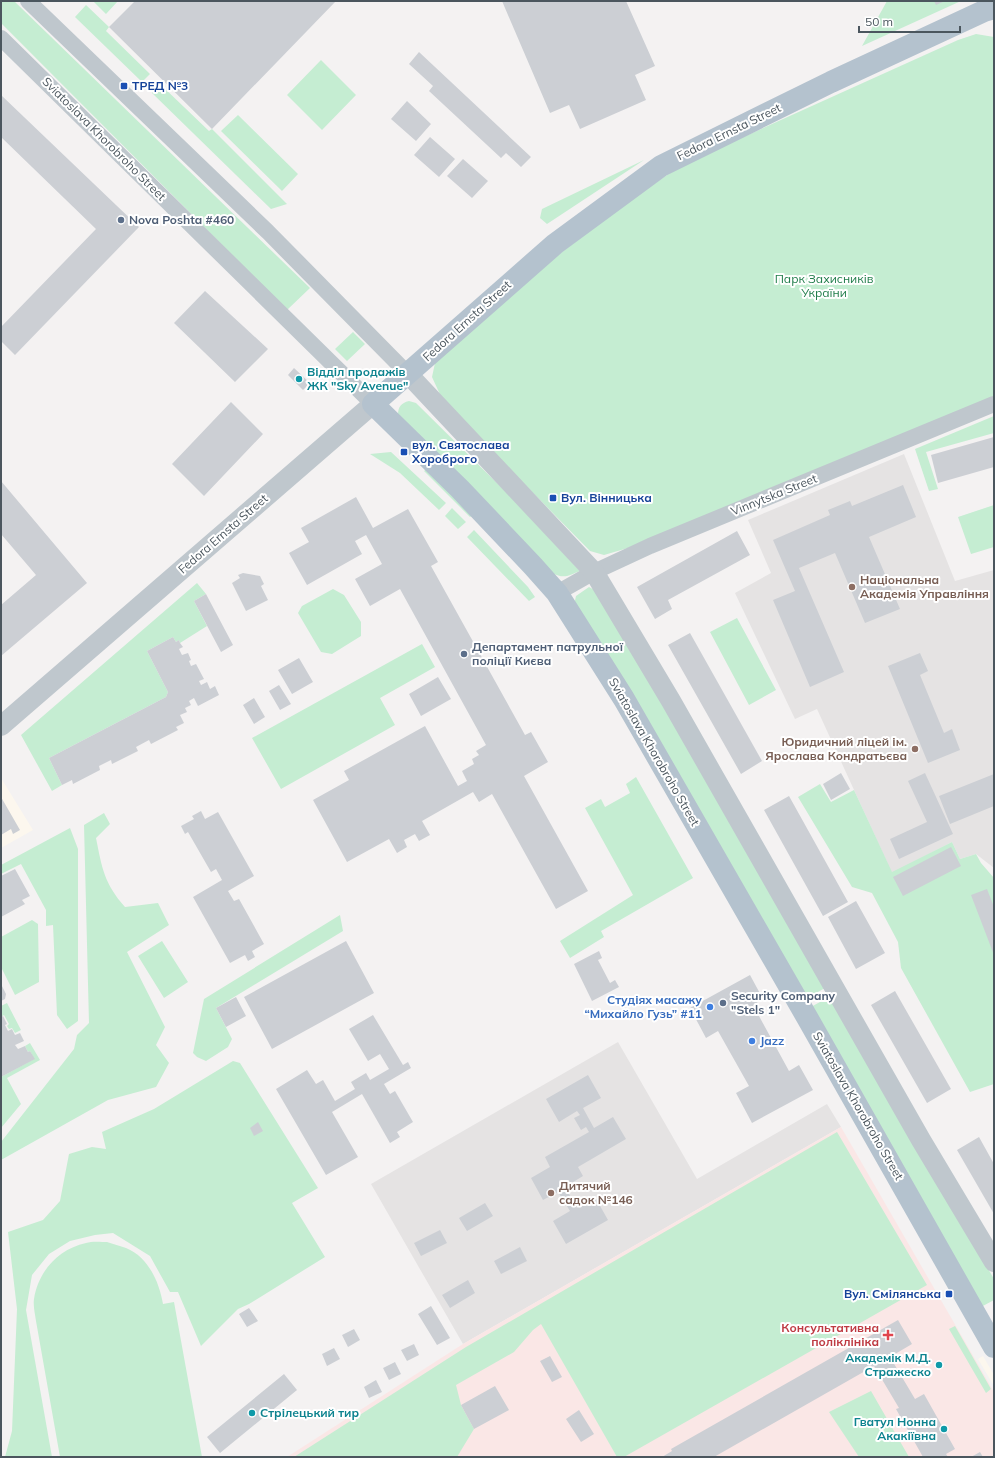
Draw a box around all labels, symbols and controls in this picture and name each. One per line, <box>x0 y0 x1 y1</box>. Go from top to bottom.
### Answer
scale bar <box>859 8 960 34</box>
text: 50 m <box>865 14 893 29</box>
street label: Sviatoslava Khorobroho Street <box>39 74 169 204</box>
place label: ТРЕД №3 <box>132 78 188 93</box>
marker: ТРЕД №3 <box>119 81 129 91</box>
street label: Fedora Ernsta Street <box>674 100 783 163</box>
place label: Nova Poshta #460 <box>129 212 234 227</box>
marker: Nova Poshta #460 <box>116 215 126 225</box>
park label: Парк Захисників України <box>775 271 874 300</box>
street label: Fedora Ernsta Street <box>419 277 514 364</box>
place label: Відділ продажів ЖК "Sky Avenue" <box>307 364 408 393</box>
marker: Відділ продажів ЖК "Sky Avenue" <box>294 374 304 384</box>
place label: вул. Святослава Хороброго <box>411 437 510 466</box>
marker: вул. Святослава Хороброго <box>399 447 409 457</box>
street label: Vinnytska Street <box>729 470 819 519</box>
place label: Вул. Вінницька <box>561 490 652 505</box>
street label: Fedora Ernsta Street <box>175 491 271 577</box>
marker: Вул. Вінницька <box>548 493 558 503</box>
place label: Національна Академія Управління <box>860 572 989 601</box>
marker: Національна Академія Управління <box>847 582 857 592</box>
place label: Департамент патрульної поліції Києва <box>472 639 624 668</box>
marker: Департамент патрульної поліції Києва <box>459 649 469 659</box>
street label: Sviatoslava Khorobroho Street <box>606 675 703 828</box>
place label: Юридичний ліцей ім. Ярослава Кондратьєва <box>765 734 907 763</box>
marker: Юридичний ліцей ім. Ярослава Кондратьєва <box>910 744 920 754</box>
place label: Security Company "Stels 1" <box>731 988 836 1017</box>
place label: Студіях масажу “Михайло Гузь” #11 <box>584 992 702 1021</box>
marker: Security Company "Stels 1" <box>718 998 728 1008</box>
marker: Студіях масажу “Михайло Гузь” #11 <box>705 1002 715 1012</box>
street label: Sviatoslava Khorobroho Street <box>810 1029 907 1182</box>
place label: Jazz <box>760 1033 784 1048</box>
marker: Jazz <box>747 1036 757 1046</box>
place label: Дитячий садок №146 <box>559 1178 633 1207</box>
marker: Дитячий садок №146 <box>546 1188 556 1198</box>
place label: Вул. Смілянська <box>844 1286 941 1301</box>
marker: Вул. Смілянська <box>944 1289 954 1299</box>
place label: Консультативна поліклініка <box>781 1320 879 1349</box>
marker: Консультативна поліклініка <box>882 1329 894 1341</box>
place label: Академік М.Д. Стражеско <box>845 1350 931 1379</box>
marker: Академік М.Д. Стражеско <box>934 1360 944 1370</box>
place label: Стрілецький тир <box>260 1405 359 1420</box>
marker: Стрілецький тир <box>247 1408 257 1418</box>
place label: Гватул Нонна Акакіївна <box>854 1414 936 1443</box>
marker: Гватул Нонна Акакіївна <box>939 1424 949 1434</box>

